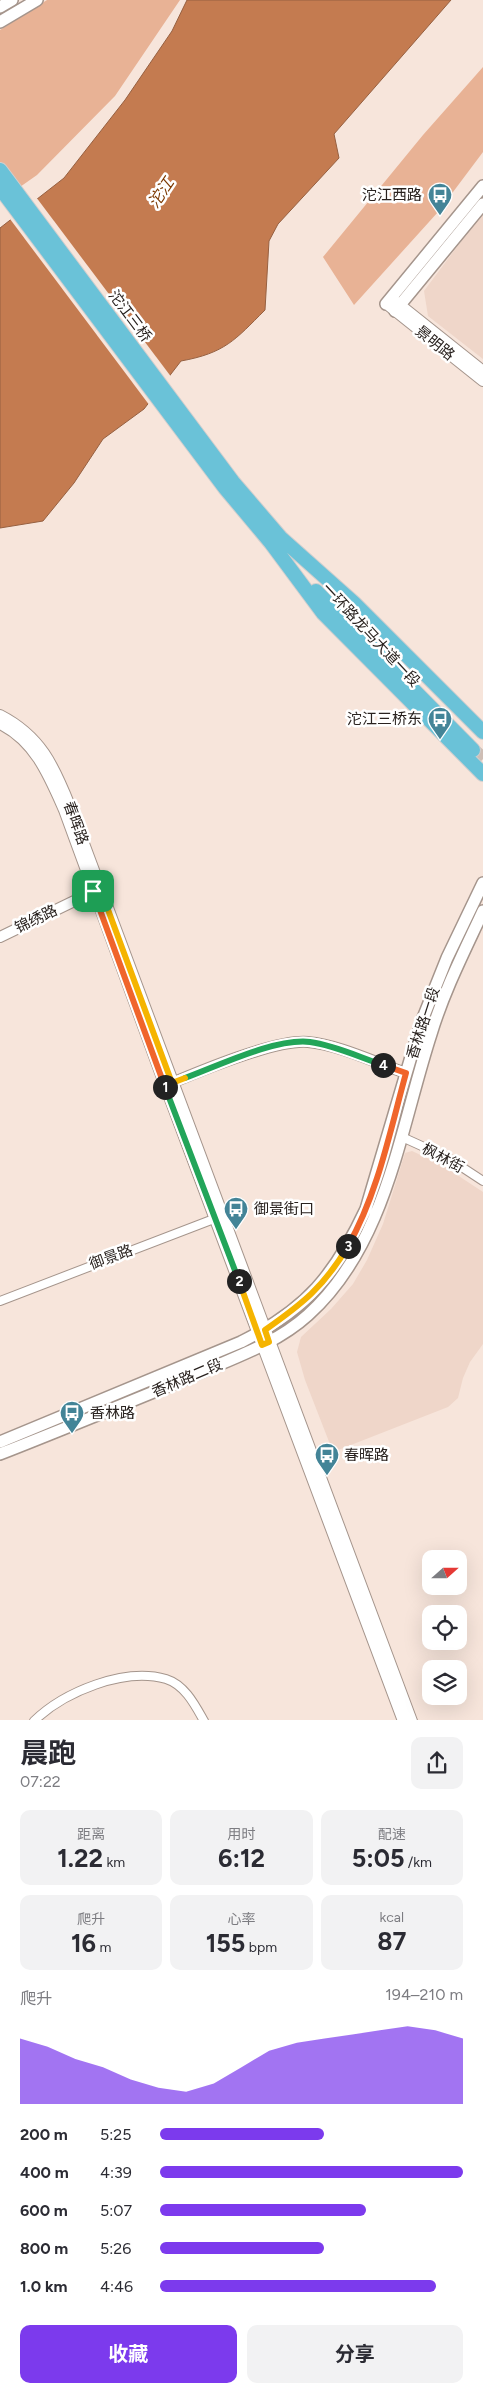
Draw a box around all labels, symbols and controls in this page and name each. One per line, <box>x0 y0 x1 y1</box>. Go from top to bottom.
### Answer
water label: 沱江 <box>144 173 179 212</box>
bus stop icon: 沱江西路 <box>427 182 453 216</box>
place label: 沱江西路 <box>362 186 422 204</box>
street label: 沱江三桥 <box>105 287 155 345</box>
street label: 景明路 <box>412 322 458 364</box>
street label: 一环路龙马大道一段 <box>318 579 424 691</box>
bus stop icon: 沱江三桥东 <box>427 706 453 740</box>
place label: 沱江三桥东 <box>347 710 422 728</box>
street label: 春晖路 <box>60 799 92 847</box>
pin <box>72 870 114 912</box>
icon: arrive <box>79 877 107 905</box>
street label: 锦绣路 <box>12 901 60 937</box>
street label: 香林路一段 <box>403 985 443 1061</box>
pin: 4 <box>370 1052 396 1078</box>
text: 4 <box>379 1057 388 1074</box>
pin: 1 <box>152 1074 178 1100</box>
text: 1 <box>163 1079 168 1096</box>
street label: 枫林街 <box>419 1139 467 1177</box>
bus stop icon: 御景街口 <box>223 1196 249 1230</box>
place label: 御景街口 <box>254 1200 314 1218</box>
pin: 3 <box>336 1234 360 1258</box>
text: 3 <box>345 1238 352 1255</box>
street label: 御景路 <box>87 1241 135 1273</box>
pin: 2 <box>226 1268 252 1294</box>
text: 2 <box>235 1273 244 1290</box>
street label: 香林路二段 <box>149 1355 225 1401</box>
bus stop icon: 香林路 <box>59 1400 85 1434</box>
place label: 香林路 <box>90 1404 135 1422</box>
bus stop icon: 春晖路 <box>314 1442 340 1476</box>
place label: 春晖路 <box>344 1446 389 1464</box>
north arrow <box>422 1550 468 1595</box>
map controls <box>422 1550 467 1705</box>
button: locate <box>422 1605 467 1650</box>
button: layers <box>422 1660 467 1705</box>
text: 晨跑 <box>20 1736 76 1770</box>
button: share <box>411 1737 463 1789</box>
text: 07:22 <box>20 1772 61 1791</box>
text: 距离 <box>77 1826 105 1843</box>
text: 用时 <box>227 1826 255 1843</box>
text: 配速 <box>378 1826 406 1843</box>
text: 1.22 <box>57 1843 103 1873</box>
text: 6:12 <box>218 1843 265 1873</box>
text: 5:05 <box>352 1843 404 1873</box>
text: km <box>103 1854 125 1871</box>
text: /km <box>404 1854 432 1871</box>
text: kcal <box>380 1909 404 1926</box>
text: 爬升 <box>77 1911 105 1928</box>
text: 心率 <box>227 1911 255 1928</box>
text: 87 <box>377 1926 406 1956</box>
text: 16 <box>71 1928 96 1958</box>
text: 155 <box>206 1928 245 1958</box>
text: m <box>96 1939 111 1956</box>
text: bpm <box>245 1939 277 1956</box>
text: 194–210 m <box>385 1985 463 2004</box>
text: 爬升 <box>20 1989 52 2008</box>
text: 200 m <box>20 2125 68 2144</box>
text: 5:25 <box>100 2125 131 2144</box>
text: 400 m <box>20 2163 69 2182</box>
text: 4:39 <box>100 2163 132 2182</box>
text: 600 m <box>20 2201 68 2220</box>
text: 5:07 <box>100 2201 132 2220</box>
text: 800 m <box>20 2239 68 2258</box>
text: 5:26 <box>100 2239 131 2258</box>
text: 1.0 km <box>20 2277 67 2296</box>
text: 4:46 <box>100 2277 133 2296</box>
button: 收藏 <box>20 2325 237 2383</box>
button: 分享 <box>247 2325 463 2383</box>

